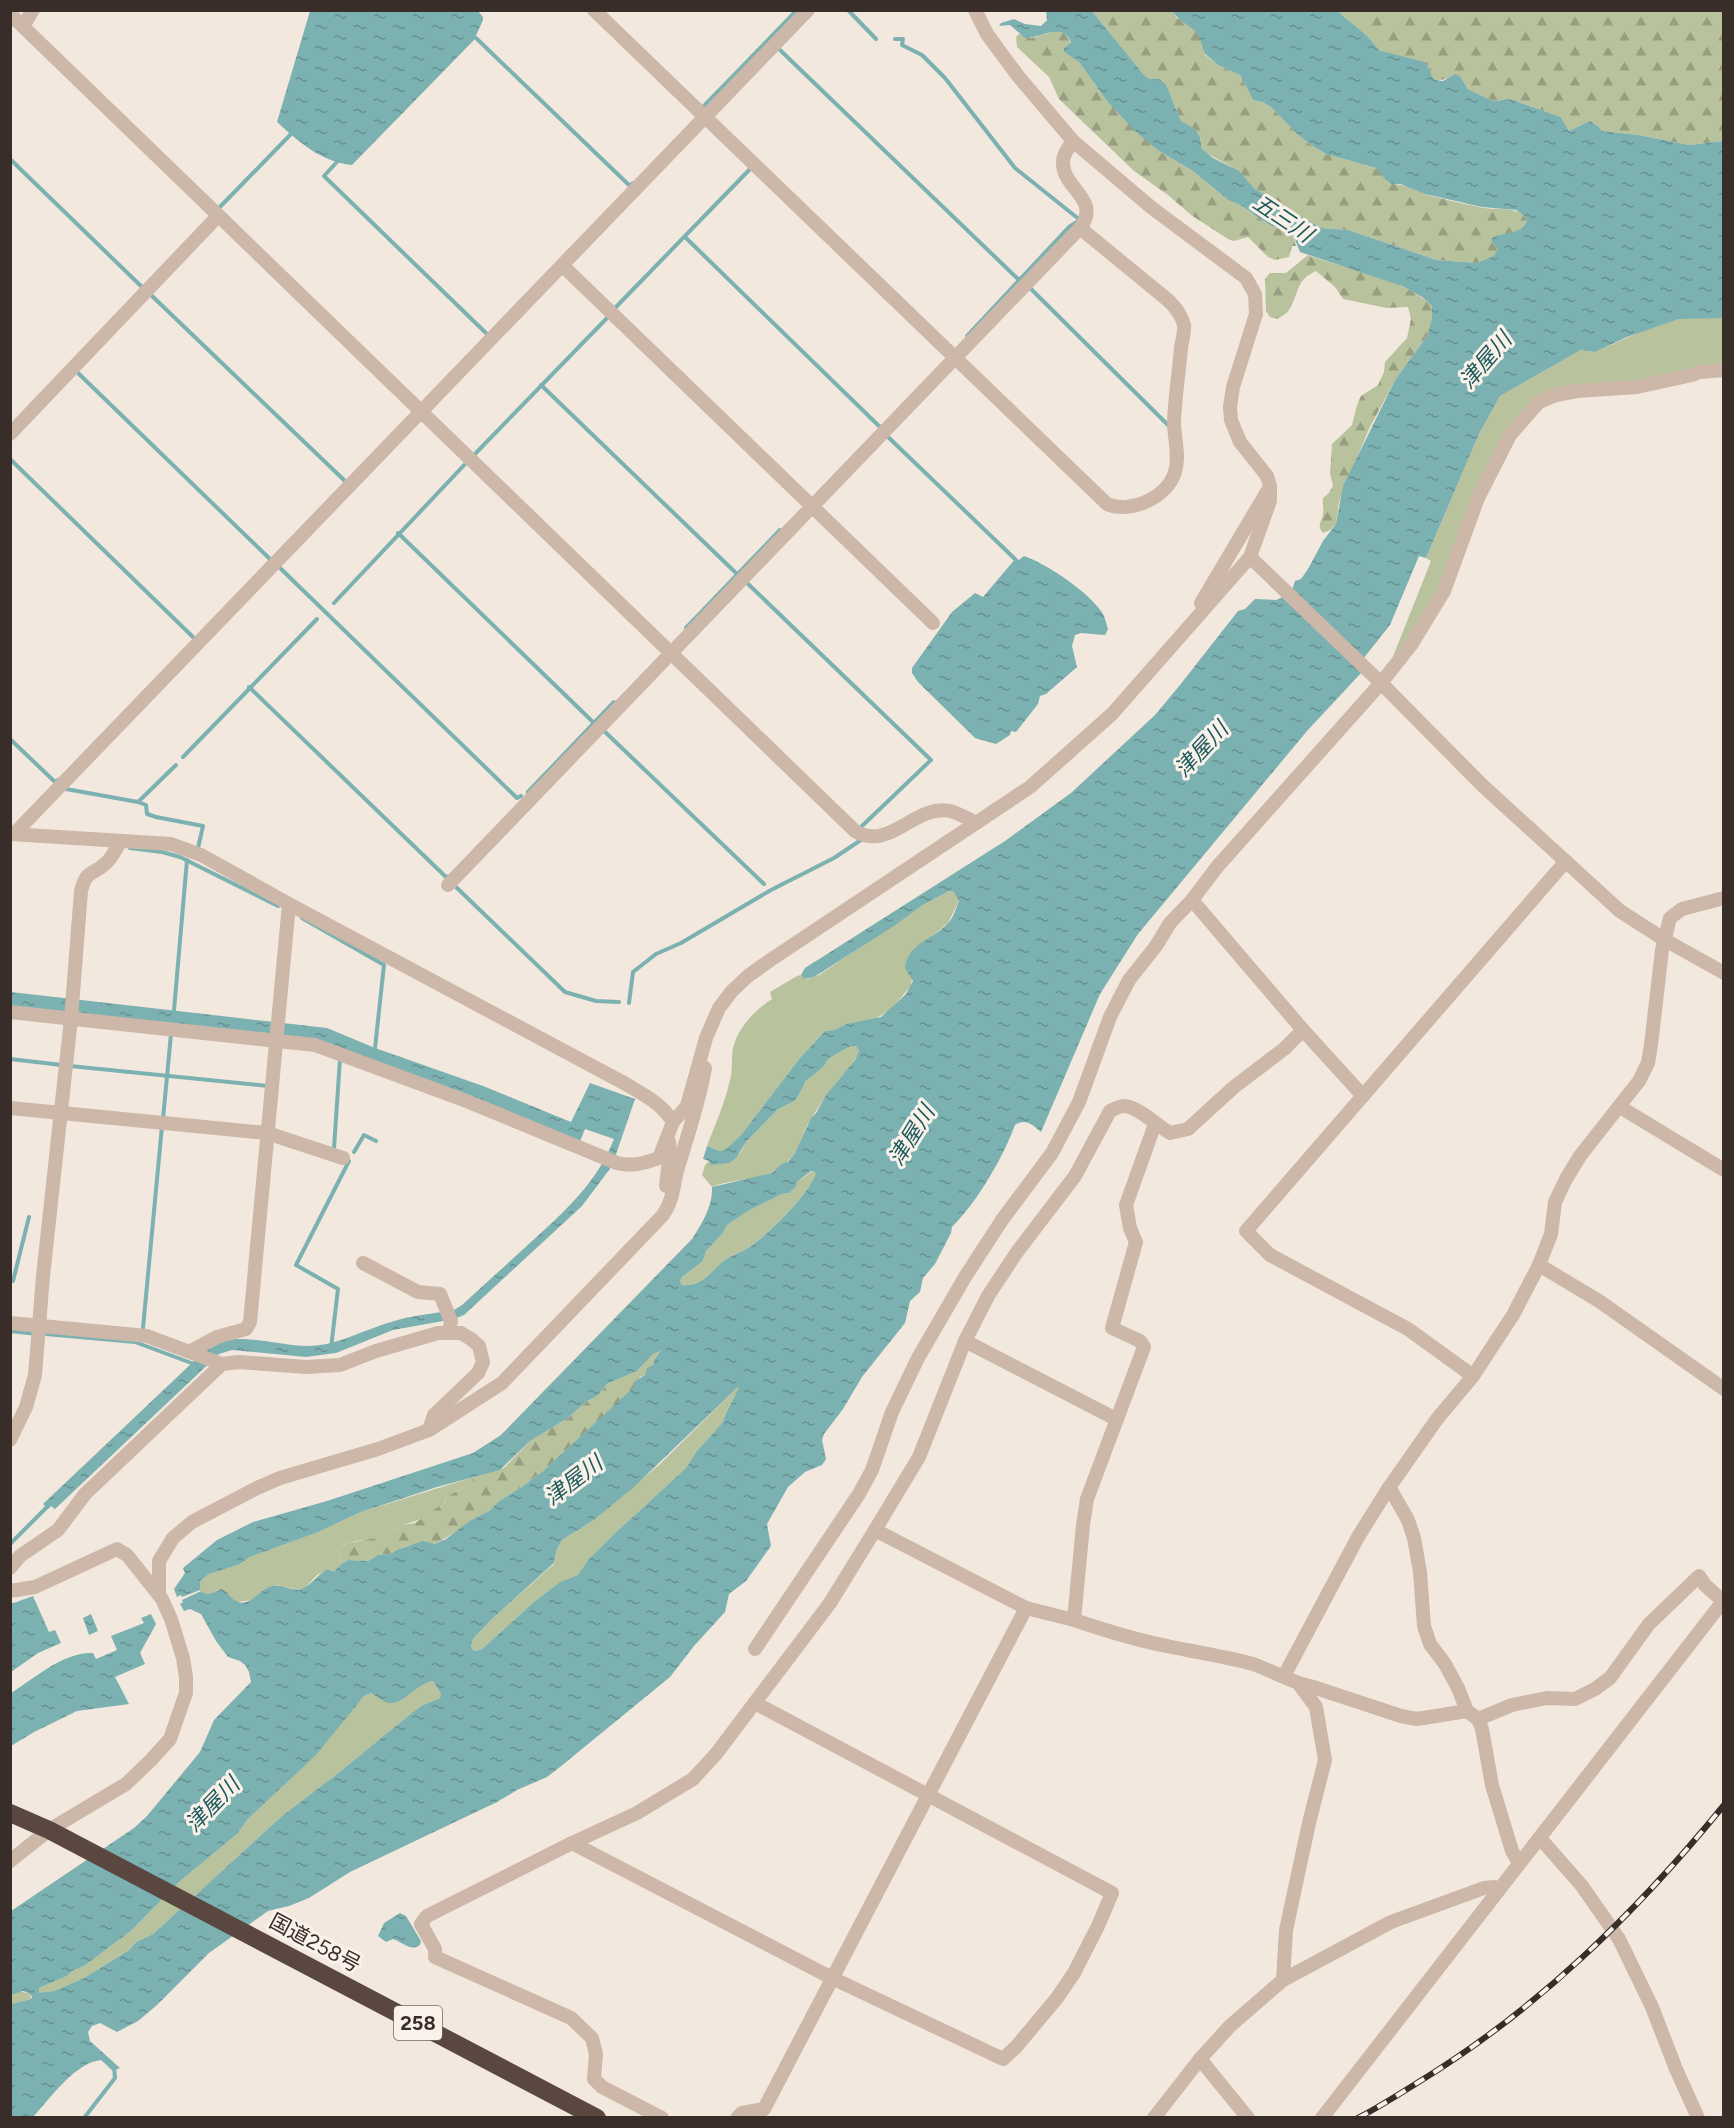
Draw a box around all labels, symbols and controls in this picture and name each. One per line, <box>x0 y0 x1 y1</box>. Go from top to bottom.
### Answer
water label: 五三川 <box>1248 189 1319 249</box>
water label: 津屋川 <box>1454 325 1519 394</box>
water label: 津屋川 <box>1169 715 1235 783</box>
water label: 津屋川 <box>882 1098 941 1170</box>
water label: 津屋川 <box>539 1449 609 1511</box>
water label: 津屋川 <box>180 1770 246 1837</box>
street label: 国道258号 <box>265 1908 365 1977</box>
road number: 258 <box>394 2006 442 2040</box>

